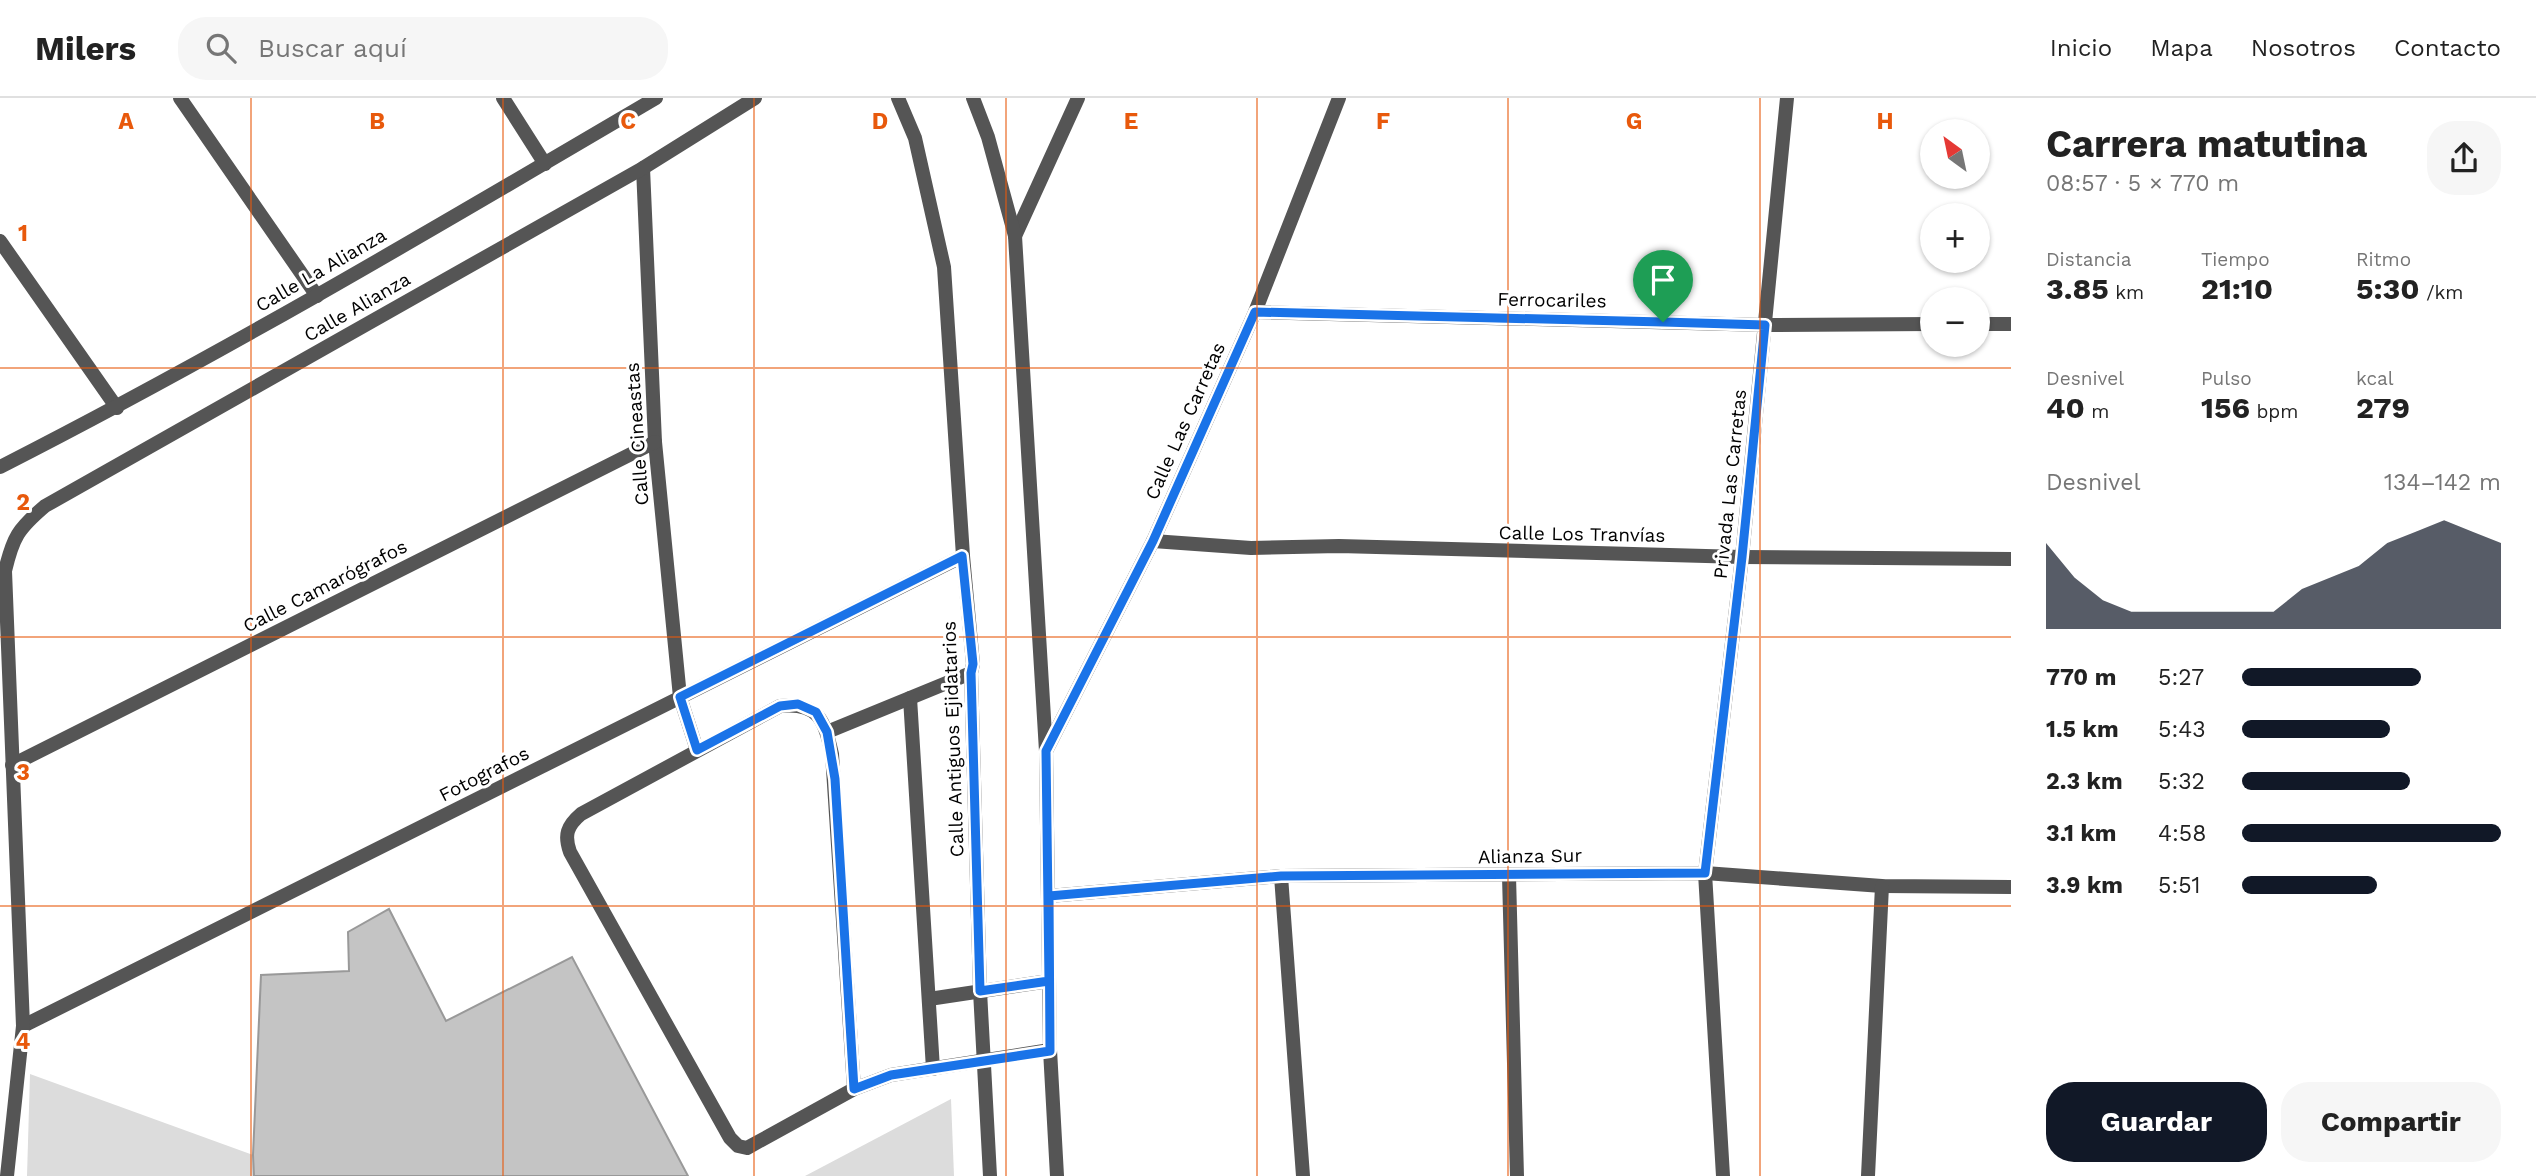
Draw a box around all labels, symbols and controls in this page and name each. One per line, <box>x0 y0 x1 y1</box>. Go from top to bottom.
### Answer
search box <box>178 17 668 80</box>
text: Milers <box>35 29 136 68</box>
icon: search <box>202 29 240 67</box>
text: Buscar aquí <box>258 33 407 63</box>
text: Inicio <box>2050 34 2112 62</box>
text: Mapa <box>2150 34 2213 62</box>
text: Nosotros <box>2251 34 2356 62</box>
text: Contacto <box>2394 34 2501 62</box>
text: A <box>118 108 134 135</box>
text: B <box>369 108 385 135</box>
text: C <box>620 108 636 135</box>
text: D <box>872 108 888 135</box>
text: E <box>1124 108 1138 135</box>
text: F <box>1376 108 1390 135</box>
text: G <box>1626 108 1642 135</box>
text: H <box>1876 108 1894 135</box>
north arrow <box>1920 119 1990 189</box>
map controls <box>1920 119 1990 357</box>
button: share <box>2427 121 2501 195</box>
text: Carrera matutina <box>2046 122 2367 166</box>
text: 08:57 · 5 × 770 m <box>2046 170 2239 197</box>
button: + <box>1920 203 1990 273</box>
text: 1 <box>18 220 28 247</box>
street label: Calle La Alianza <box>252 223 391 317</box>
text: Distancia <box>2046 248 2132 271</box>
text: Tiempo <box>2201 248 2270 271</box>
text: Ritmo <box>2356 248 2411 271</box>
pin <box>1633 250 1693 322</box>
icon: arrive <box>1644 261 1682 299</box>
street label: Calle Alianza <box>300 267 414 347</box>
text: 3.85 <box>2046 271 2109 306</box>
text: 21:10 <box>2201 271 2273 306</box>
text: 5:30 <box>2356 271 2420 306</box>
text: km <box>2109 281 2144 304</box>
text: /km <box>2420 281 2463 304</box>
button: − <box>1920 287 1990 357</box>
street label: Ferrocariles <box>1497 288 1607 312</box>
street label: Calle Las Carretas <box>1140 339 1230 503</box>
street label: Calle Cineastas <box>621 362 653 506</box>
text: Desnivel <box>2046 367 2124 390</box>
text: Pulso <box>2201 367 2252 390</box>
text: kcal <box>2356 367 2394 390</box>
street label: Privada Las Carretas <box>1709 388 1751 580</box>
text: 40 <box>2046 390 2085 425</box>
text: 156 <box>2201 390 2250 425</box>
text: 279 <box>2356 390 2410 425</box>
text: m <box>2085 400 2109 423</box>
text: bpm <box>2250 400 2298 423</box>
text: Desnivel <box>2046 469 2141 496</box>
text: 134–142 m <box>2384 469 2501 496</box>
text: 2 <box>16 489 30 516</box>
street label: Calle Los Tranvías <box>1498 521 1666 547</box>
street label: Calle Camarógrafos <box>239 535 411 637</box>
street label: Calle Antiguos Ejidatarios <box>937 620 969 858</box>
text: 770 m <box>2046 664 2116 691</box>
text: 5:27 <box>2158 664 2204 691</box>
text: 1.5 km <box>2046 716 2119 743</box>
text: 5:43 <box>2158 716 2206 743</box>
street label: Fotografos <box>435 742 533 806</box>
text: 3 <box>16 759 30 786</box>
text: 2.3 km <box>2046 768 2123 795</box>
text: 5:32 <box>2158 768 2205 795</box>
text: 3.1 km <box>2046 820 2116 847</box>
text: 4:58 <box>2158 820 2206 847</box>
street label: Alianza Sur <box>1478 844 1583 868</box>
text: 3.9 km <box>2046 872 2123 899</box>
text: 5:51 <box>2158 872 2201 899</box>
text: 4 <box>16 1028 31 1055</box>
button: Guardar <box>2046 1082 2267 1162</box>
button: Compartir <box>2281 1082 2501 1162</box>

